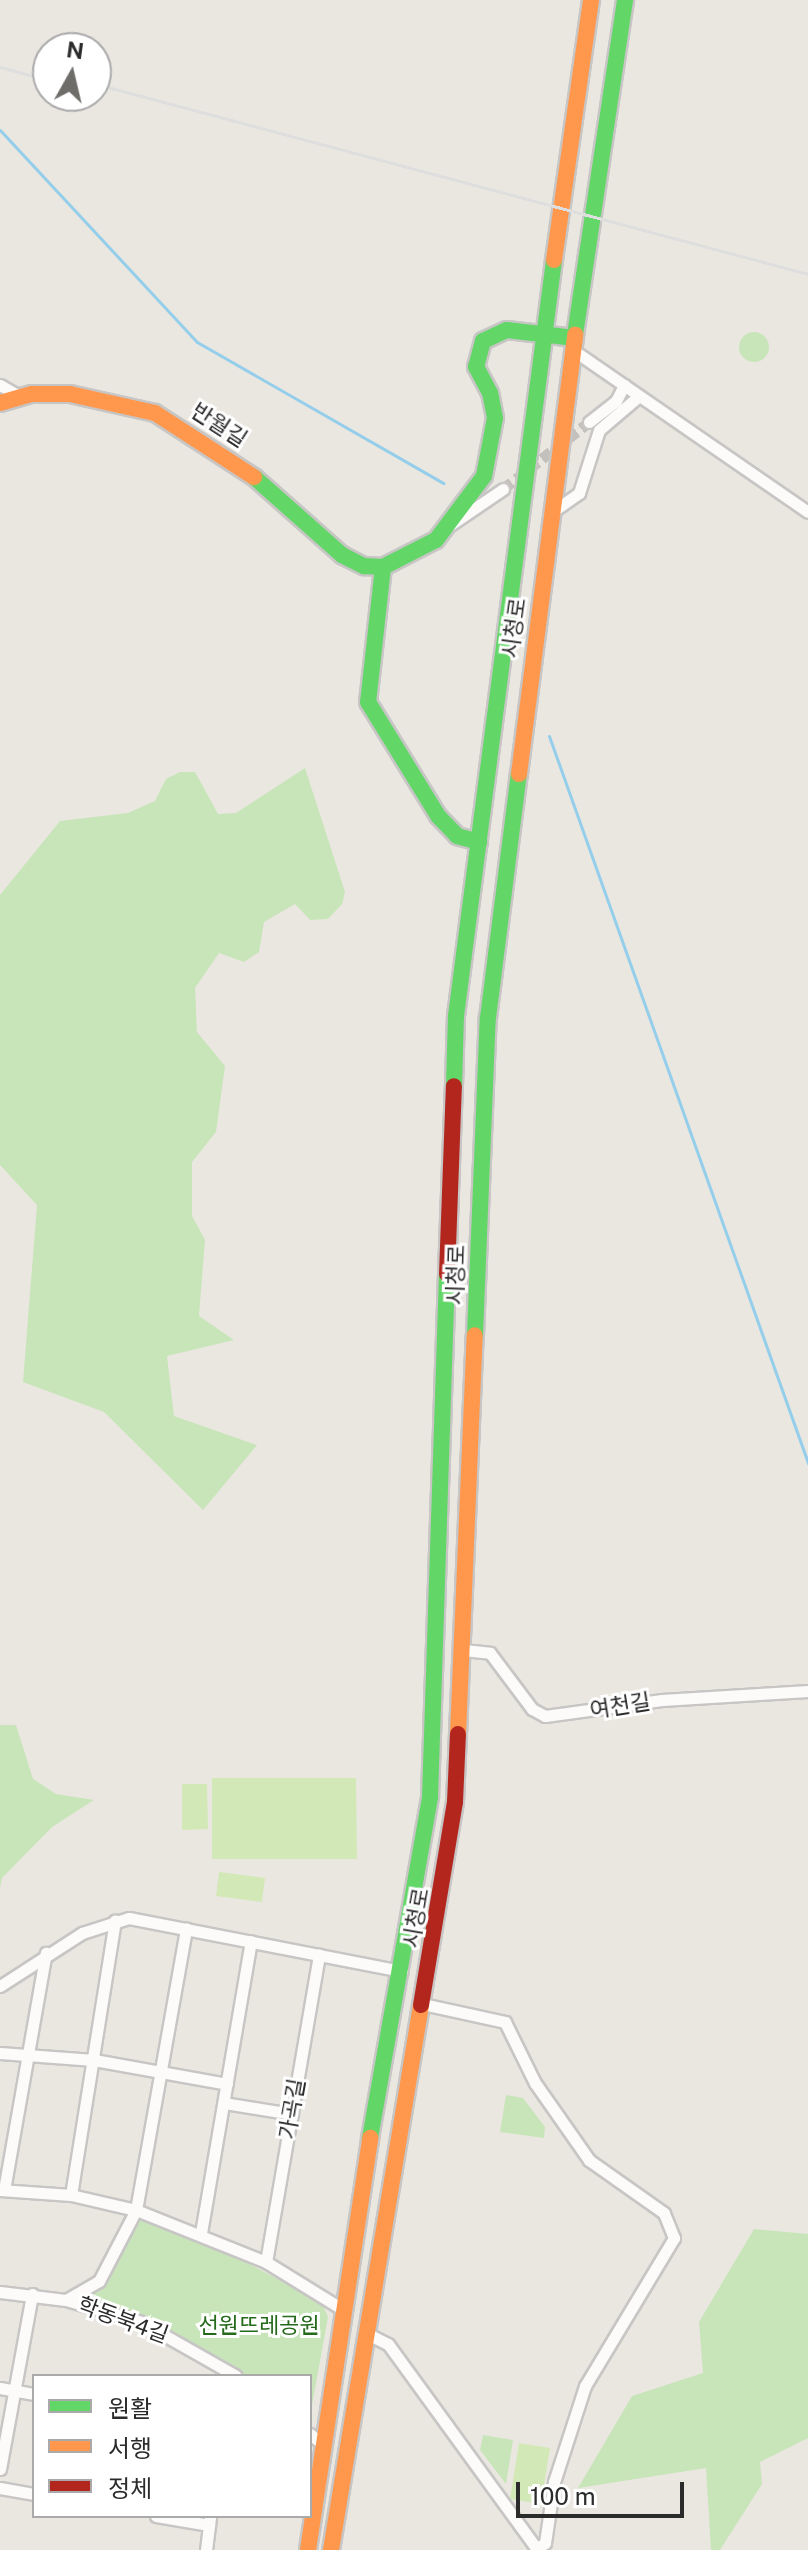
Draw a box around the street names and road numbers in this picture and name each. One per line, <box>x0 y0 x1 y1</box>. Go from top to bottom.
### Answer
street label: 반월길 <box>186 397 252 453</box>
street label: 시청로 <box>497 596 531 660</box>
street label: 시청로 <box>442 1244 470 1306</box>
street label: 여천길 <box>588 1688 652 1724</box>
street label: 시청로 <box>398 1886 434 1950</box>
street label: 가곡길 <box>274 2077 310 2141</box>
street label: 학동북4길 <box>74 2291 172 2349</box>

